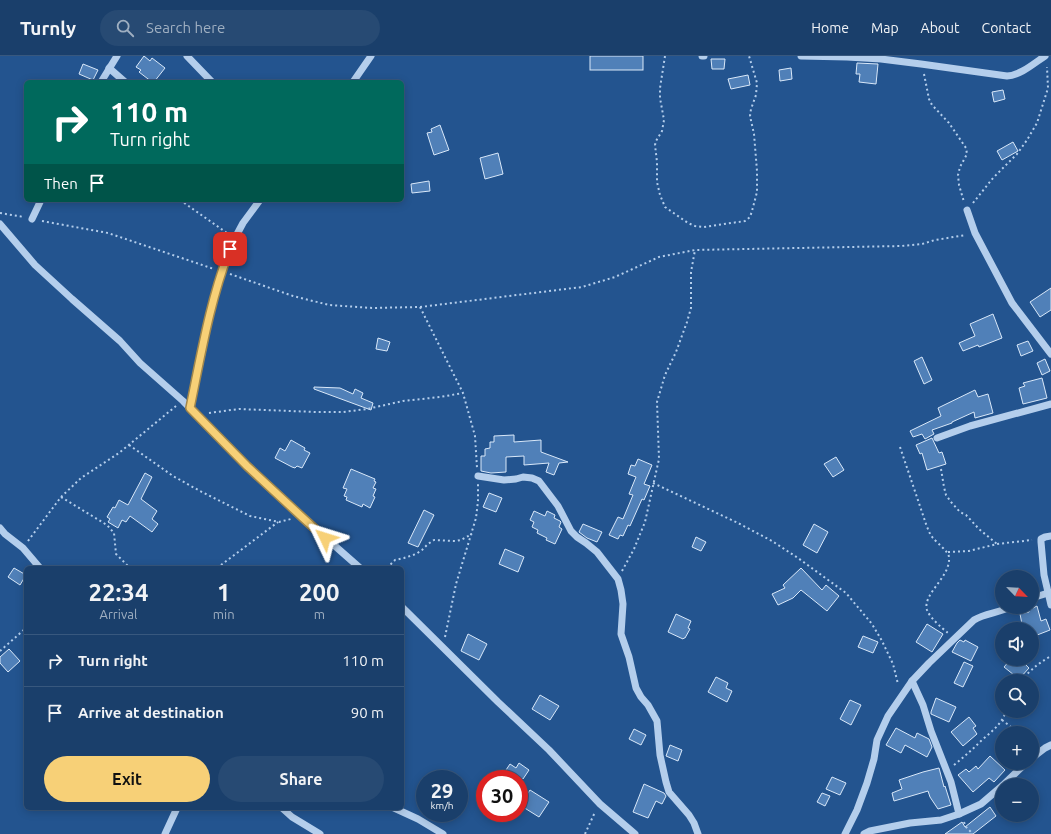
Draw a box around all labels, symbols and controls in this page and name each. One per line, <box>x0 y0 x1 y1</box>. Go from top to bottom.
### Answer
search box <box>100 10 380 46</box>
text: Turnly <box>20 17 76 39</box>
icon: search <box>114 17 136 39</box>
text: Search here <box>146 19 225 36</box>
text: Home <box>811 20 849 36</box>
text: Map <box>871 20 899 36</box>
text: About <box>921 20 960 36</box>
text: Contact <box>982 20 1031 36</box>
icon: right <box>44 96 96 148</box>
text: 110 m <box>110 96 188 127</box>
text: Turn right <box>110 129 190 149</box>
icon: arrive <box>86 172 108 194</box>
text: Then <box>44 175 78 192</box>
pin <box>213 232 247 266</box>
icon: arrive <box>219 238 241 260</box>
position arrow <box>304 517 346 559</box>
north arrow <box>995 570 1039 614</box>
map controls <box>995 570 1039 822</box>
text: 22:34 <box>88 579 148 606</box>
text: 1 <box>217 579 230 606</box>
text: 200 <box>299 579 340 606</box>
text: Arrival <box>99 607 137 621</box>
text: min <box>213 607 235 621</box>
text: m <box>314 607 325 621</box>
button: sound <box>995 622 1039 666</box>
icon: right <box>44 650 66 672</box>
text: Turn right <box>78 652 148 669</box>
text: 110 m <box>342 652 384 669</box>
button: search <box>995 674 1039 718</box>
icon: arrive <box>44 702 66 724</box>
text: Arrive at destination <box>78 704 224 721</box>
text: 90 m <box>351 704 384 721</box>
button: + <box>995 726 1039 770</box>
button: Exit <box>44 756 210 802</box>
button: Share <box>218 756 384 802</box>
speed limit sign: 30 <box>476 770 528 822</box>
button: − <box>995 778 1039 822</box>
text: 29 <box>431 779 453 802</box>
text: km/h <box>430 800 454 811</box>

